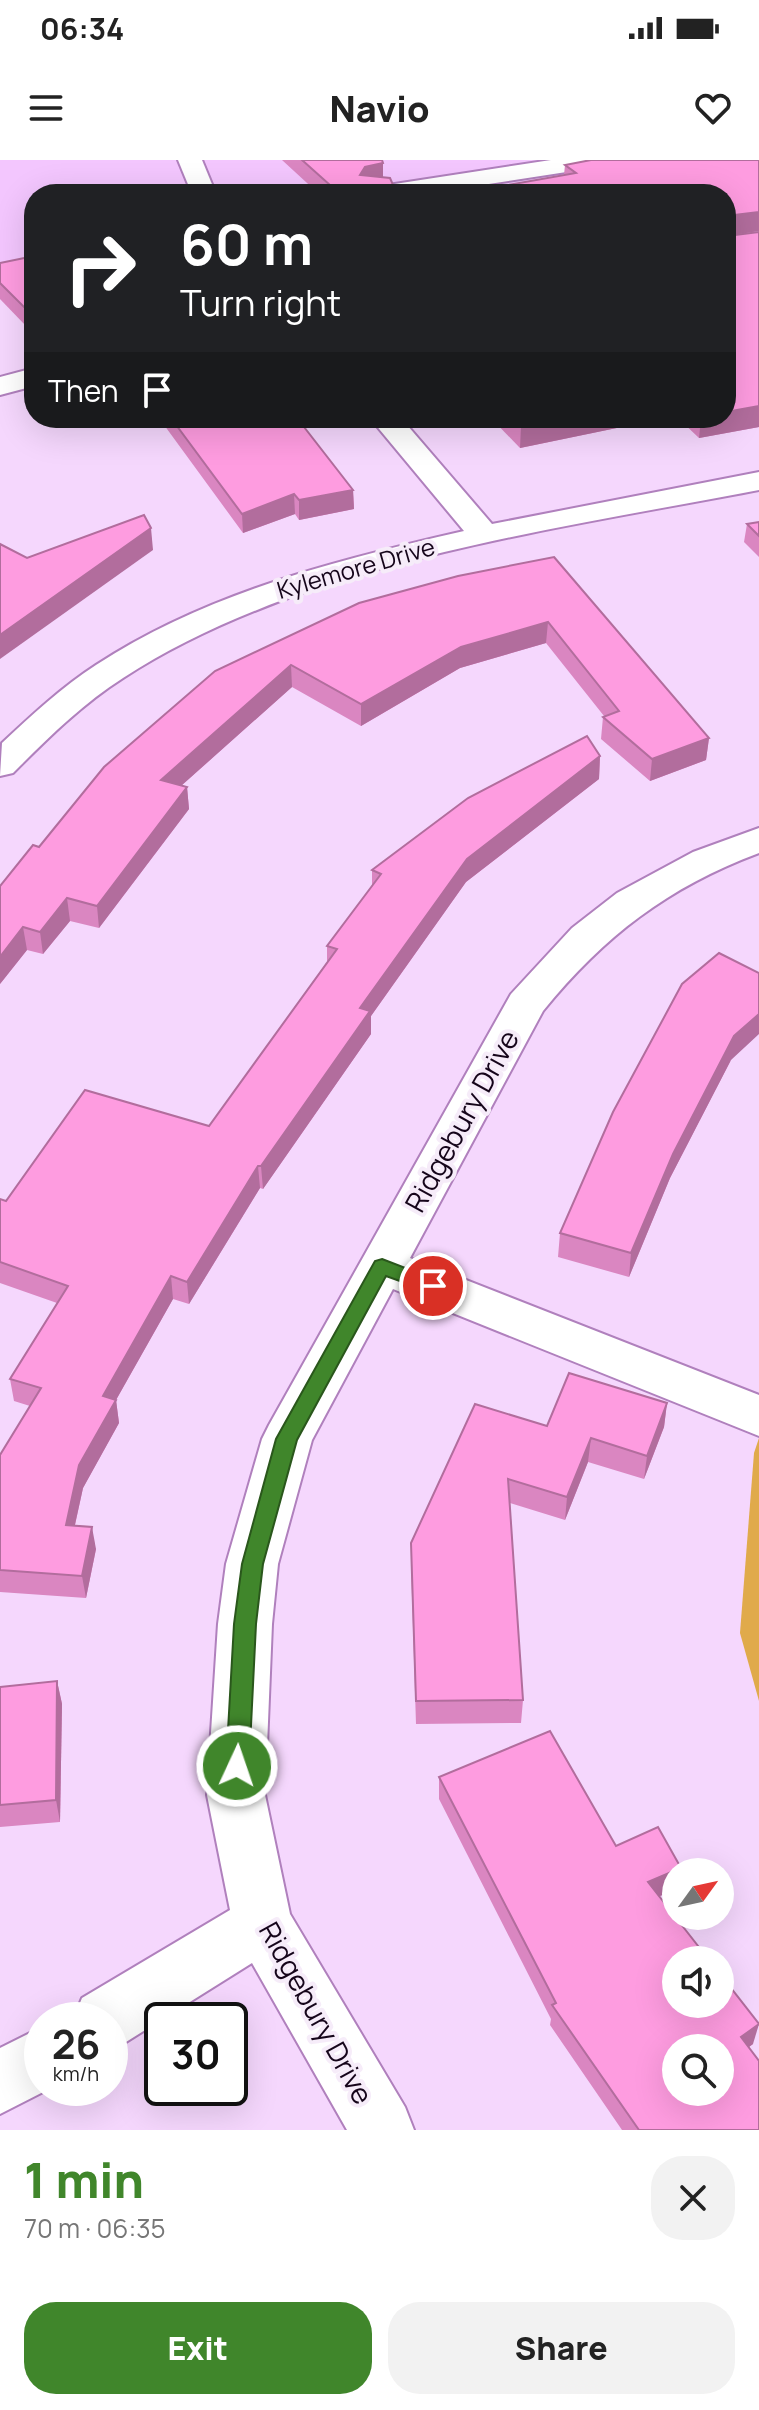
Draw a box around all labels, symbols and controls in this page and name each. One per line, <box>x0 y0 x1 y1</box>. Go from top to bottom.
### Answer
text: 06:34 <box>40 8 124 49</box>
text: Navio <box>329 84 430 133</box>
icon: menu <box>24 86 68 130</box>
icon: heart <box>691 86 735 130</box>
text: 60 m <box>180 205 313 282</box>
icon: right <box>48 216 152 320</box>
text: Turn right <box>180 278 341 327</box>
icon: arrive <box>135 368 179 412</box>
text: Then <box>48 370 119 411</box>
street label: Kylemore Drive <box>273 529 438 606</box>
street label: Ridgebury Drive <box>395 1023 527 1218</box>
pin <box>399 1252 467 1320</box>
icon: arrive <box>411 1264 455 1308</box>
position arrow <box>195 1724 279 1808</box>
north arrow <box>662 1858 734 1930</box>
map controls <box>662 1858 734 2106</box>
street label: Ridgebury Drive <box>251 1915 383 2110</box>
button: sound <box>662 1946 734 2018</box>
speed limit sign: 30 <box>144 2002 248 2106</box>
text: 26 <box>52 2016 100 2071</box>
button: search <box>662 2034 734 2106</box>
text: km/h <box>53 2060 99 2087</box>
text: 1 min <box>24 2147 144 2212</box>
button: close <box>651 2156 735 2240</box>
text: 70 m · 06:35 <box>24 2210 166 2246</box>
button: Exit <box>24 2302 372 2394</box>
button: Share <box>388 2302 735 2394</box>

